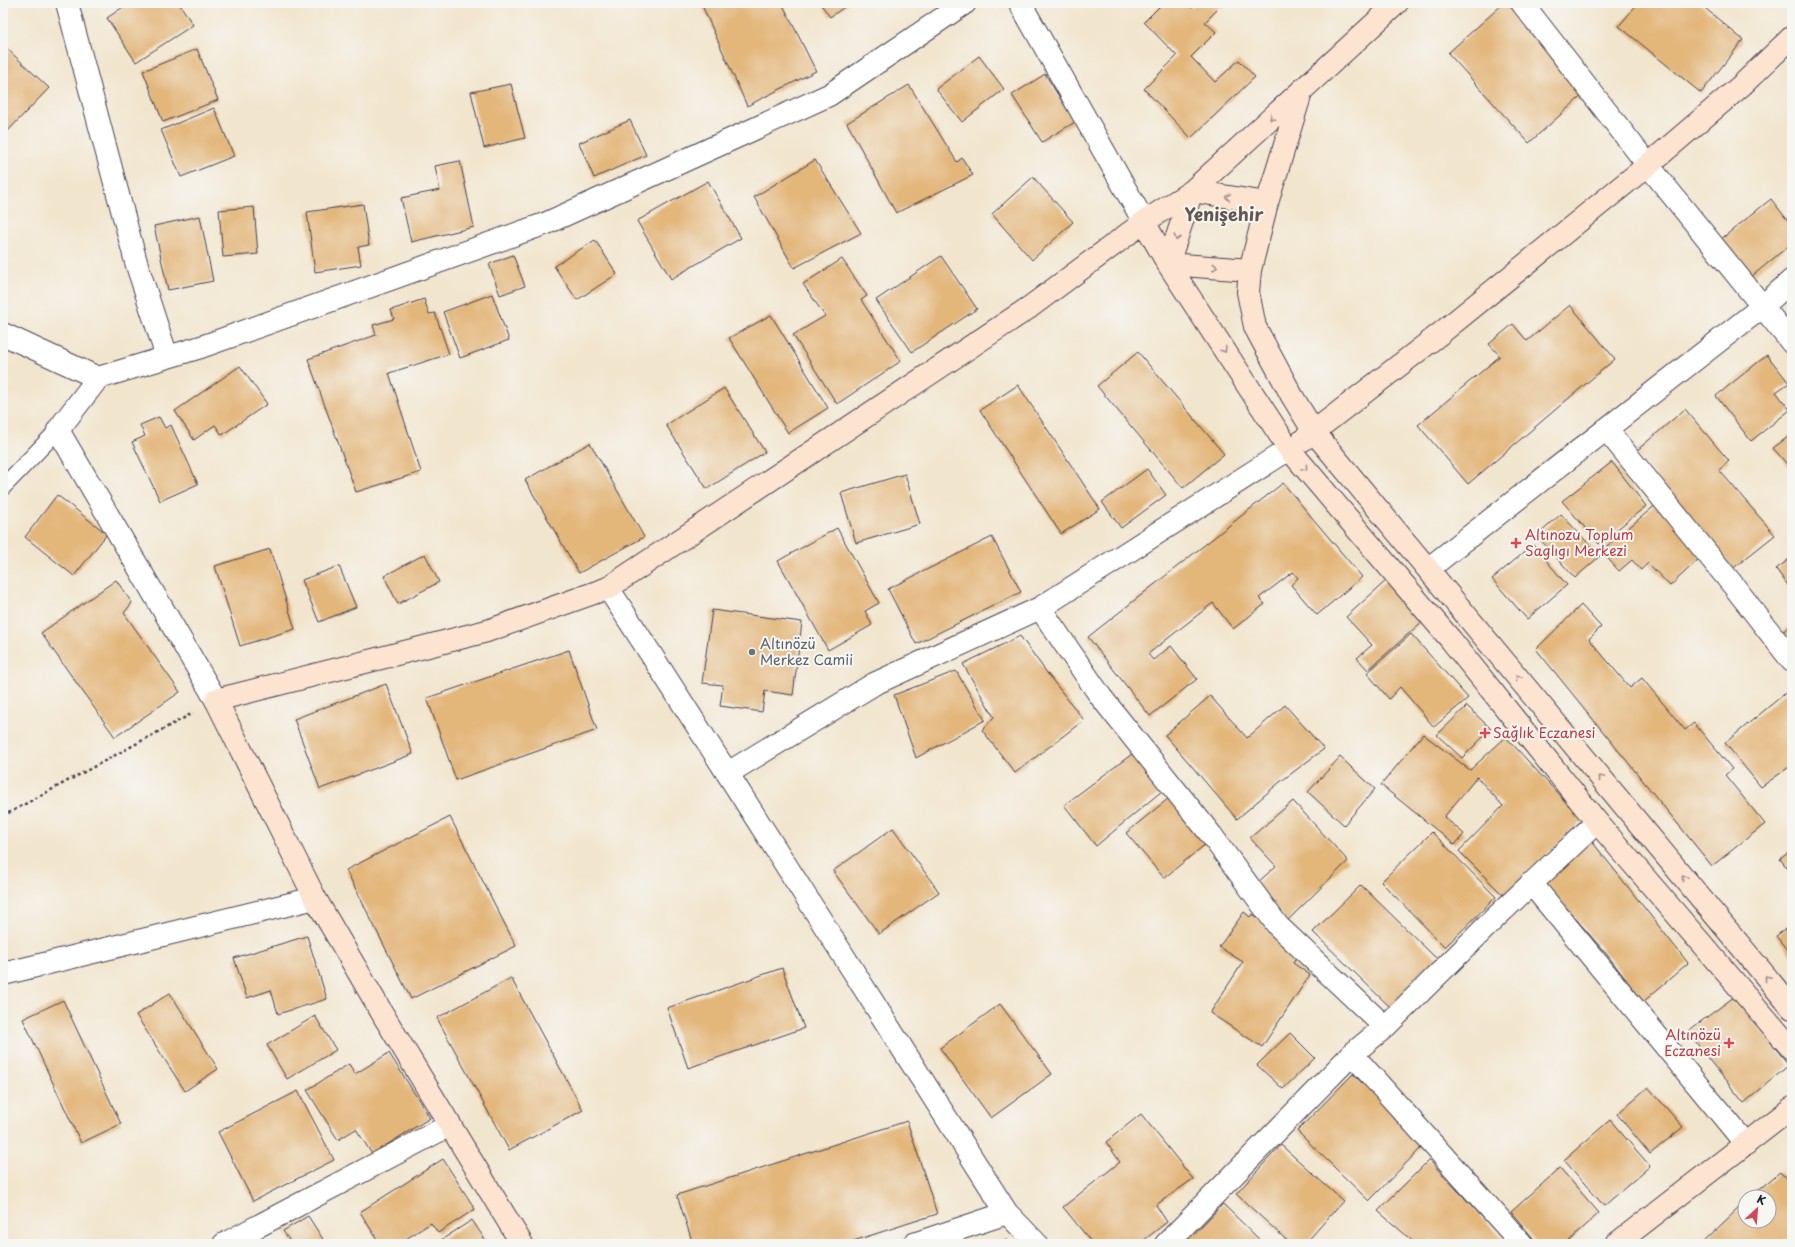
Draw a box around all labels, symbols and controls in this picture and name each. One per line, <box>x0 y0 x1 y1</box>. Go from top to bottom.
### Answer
one-way arrow <box>1270 113 1277 120</box>
one-way arrow <box>1225 193 1231 202</box>
district label: Yenişehir <box>1184 200 1264 227</box>
one-way arrow <box>1173 234 1181 241</box>
one-way arrow <box>1212 263 1218 272</box>
one-way arrow <box>1219 345 1226 352</box>
one-way arrow <box>1301 464 1308 471</box>
place label: Altınozu Toplum Saglıgı Merkezi <box>1525 524 1634 561</box>
marker: Altınozu Toplum Saglıgı Merkezi <box>1510 537 1522 549</box>
place label: Altınözü Merkez Camii <box>760 633 853 670</box>
marker: Altınözü Merkez Camii <box>747 647 757 657</box>
one-way arrow <box>1515 675 1522 682</box>
place label: Sağlık Eczanesi <box>1493 722 1596 743</box>
marker: Sağlık Eczanesi <box>1480 728 1490 738</box>
one-way arrow <box>1599 775 1606 782</box>
one-way arrow <box>1682 875 1689 882</box>
one-way arrow <box>1765 975 1772 982</box>
place label: Altınözü Eczanesi <box>1664 1024 1721 1061</box>
marker: Altınözü Eczanesi <box>1724 1038 1734 1048</box>
north arrow <box>1737 1189 1777 1229</box>
text: K <box>1754 1190 1769 1209</box>

